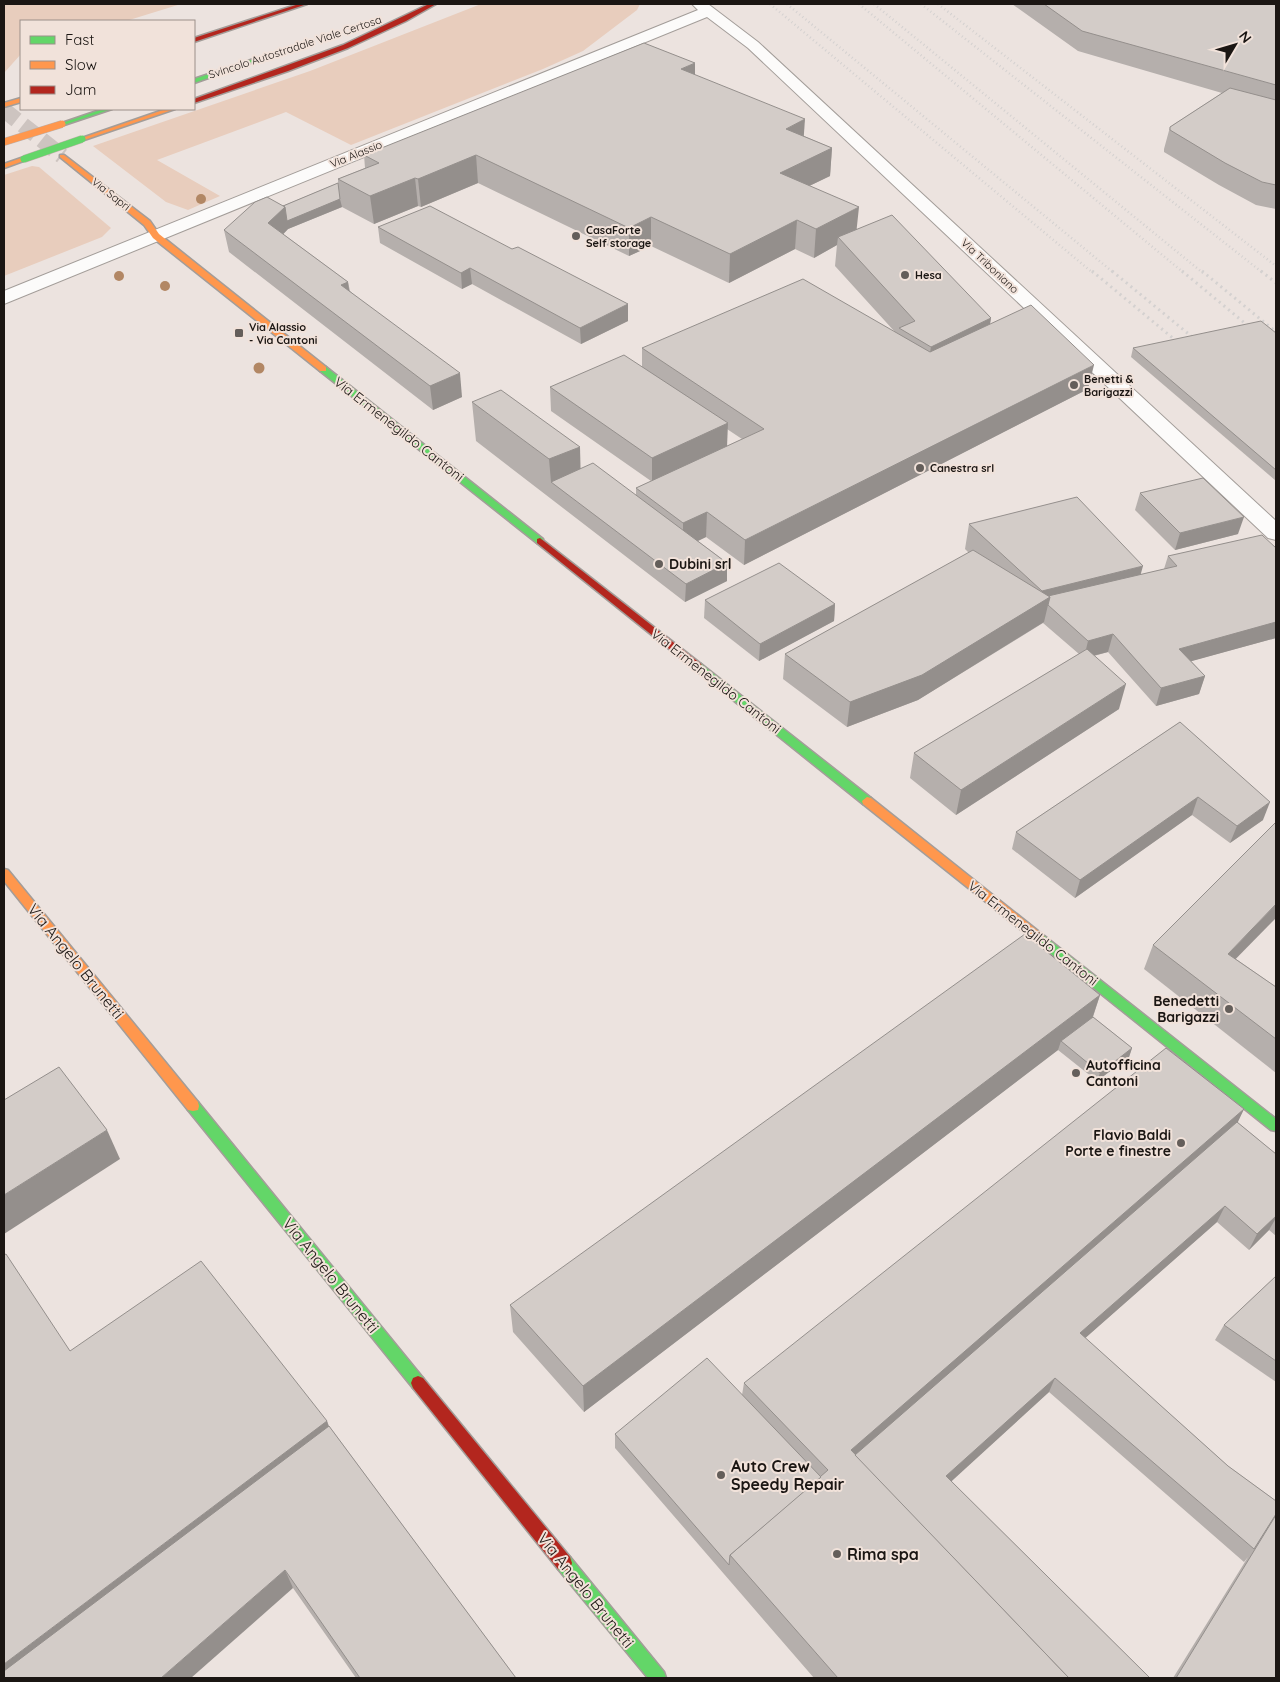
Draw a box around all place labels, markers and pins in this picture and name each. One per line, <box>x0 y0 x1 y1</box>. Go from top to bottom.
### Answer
place label: CasaForte Self storage <box>586 223 652 250</box>
marker: CasaForte Self storage <box>570 230 582 242</box>
place label: Hesa <box>915 268 942 282</box>
marker: Hesa <box>899 269 911 281</box>
place label: Via Alassio - Via Cantoni <box>249 320 317 347</box>
marker: Via Alassio - Via Cantoni <box>233 327 245 339</box>
place label: Benetti & Barigazzi <box>1084 372 1133 399</box>
marker: Benetti & Barigazzi <box>1068 379 1080 391</box>
place label: Canestra srl <box>930 461 994 475</box>
marker: Canestra srl <box>914 462 926 474</box>
place label: Dubini srl <box>669 555 732 573</box>
marker: Dubini srl <box>653 558 665 570</box>
place label: Benedetti Barigazzi <box>1153 992 1219 1026</box>
marker: Benedetti Barigazzi <box>1223 1003 1235 1015</box>
place label: Autofficina Cantoni <box>1086 1056 1161 1090</box>
marker: Autofficina Cantoni <box>1070 1067 1082 1079</box>
place label: Flavio Baldi Porte e finestre <box>1065 1126 1171 1160</box>
marker: Flavio Baldi Porte e finestre <box>1175 1137 1187 1149</box>
place label: Auto Crew Speedy Repair <box>731 1456 845 1494</box>
marker: Auto Crew Speedy Repair <box>715 1469 727 1481</box>
place label: Rima spa <box>847 1544 919 1564</box>
marker: Rima spa <box>831 1548 843 1560</box>

